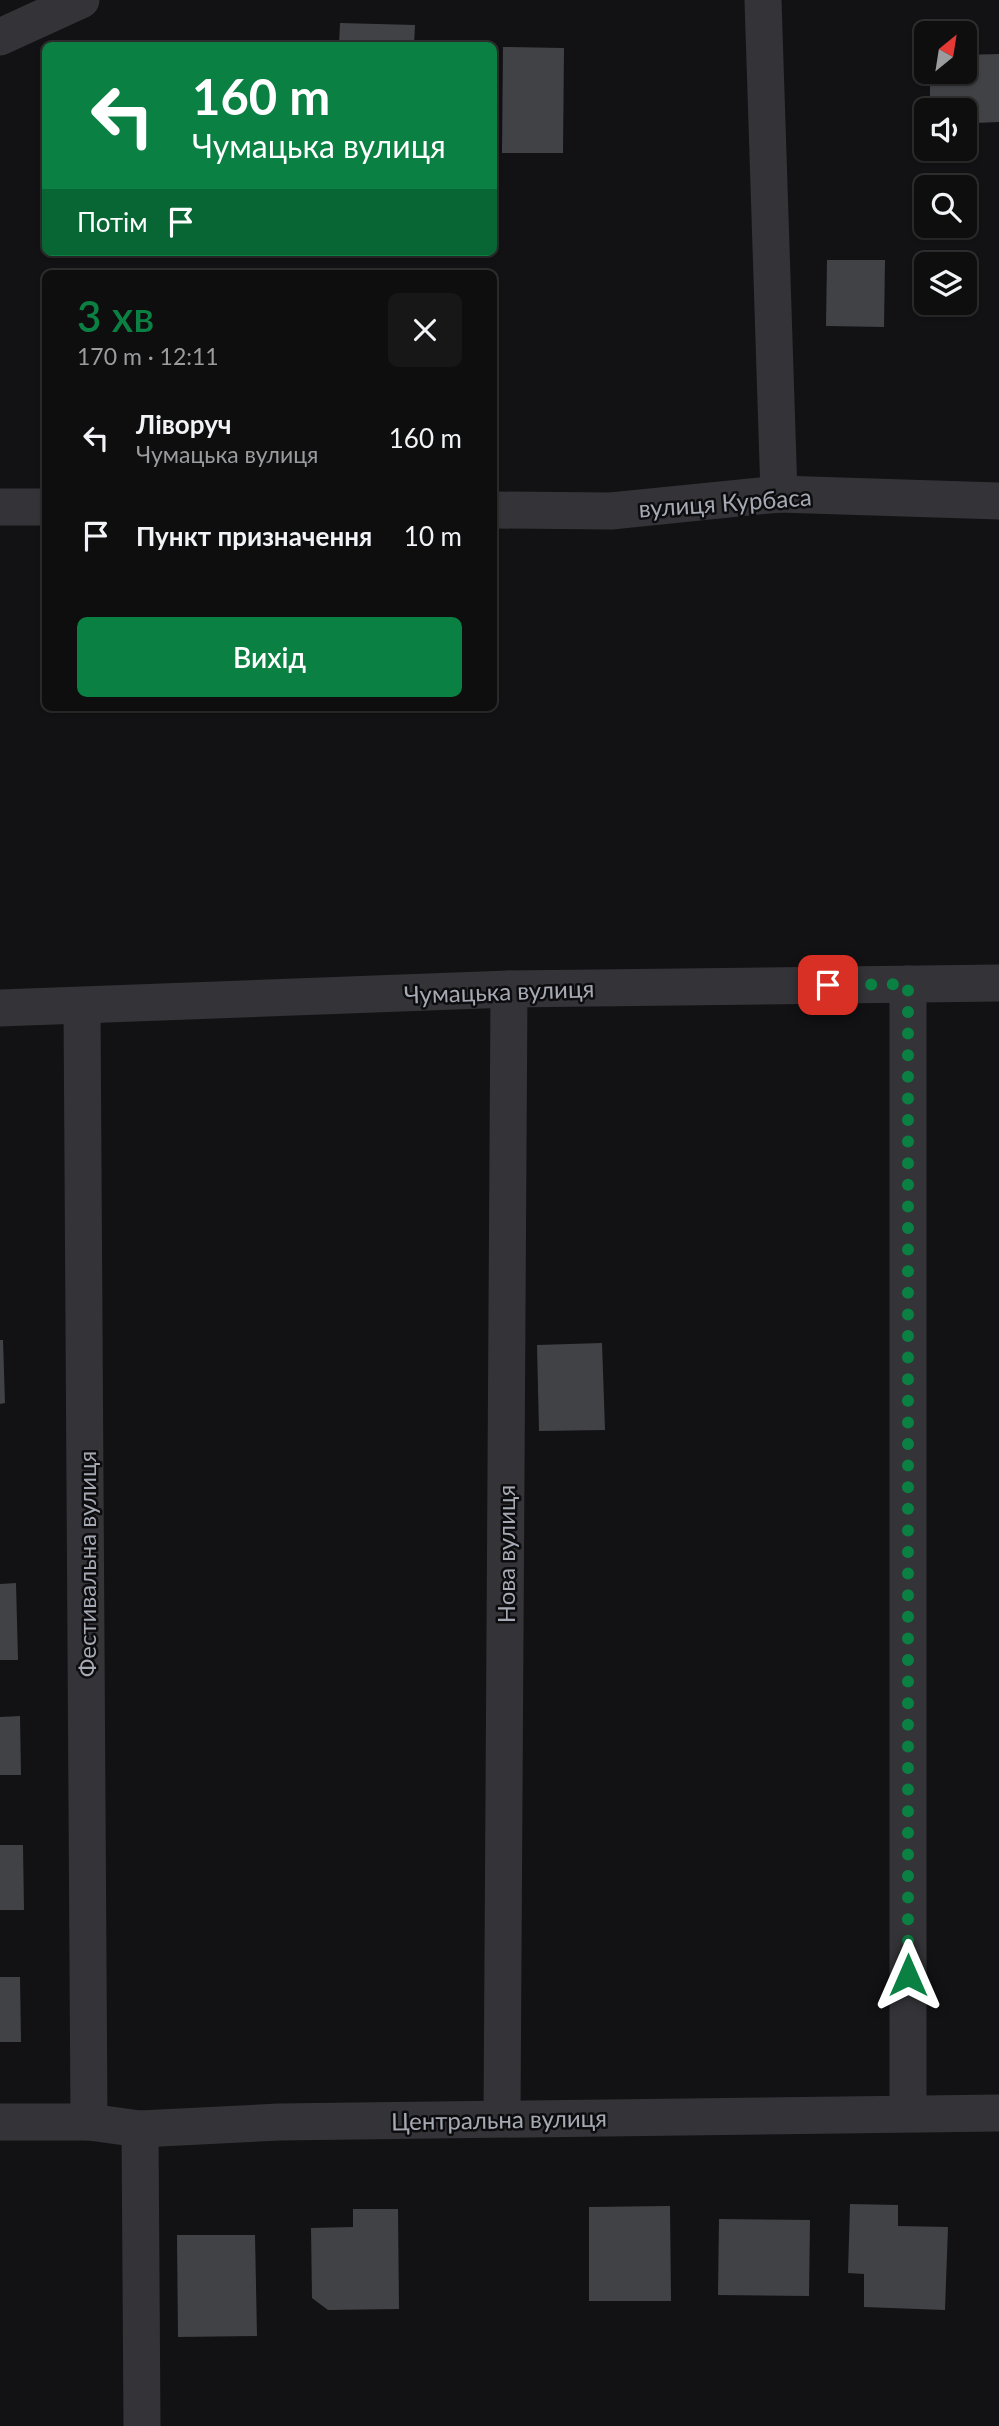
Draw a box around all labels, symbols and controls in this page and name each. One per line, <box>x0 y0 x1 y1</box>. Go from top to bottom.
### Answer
north arrow <box>914 21 976 84</box>
map controls <box>914 21 977 315</box>
text: 160 m <box>192 67 330 125</box>
icon: left <box>77 70 168 161</box>
button: sound <box>914 98 977 161</box>
text: Чумацька вулиця <box>192 126 446 165</box>
button: search <box>914 175 977 238</box>
icon: arrive <box>162 203 200 241</box>
text: Потім <box>77 206 148 238</box>
button: layers <box>914 252 977 315</box>
text: 3 хв <box>77 291 154 341</box>
button: close <box>388 293 462 367</box>
text: 170 m · 12:11 <box>77 342 219 370</box>
text: Ліворуч <box>136 408 232 440</box>
icon: left <box>77 419 115 457</box>
text: 160 m <box>389 422 462 454</box>
text: Чумацька вулиця <box>136 440 318 468</box>
street label: вулиця Курбаса <box>638 481 812 523</box>
icon: arrive <box>77 517 115 555</box>
text: Пункт призначення <box>136 520 372 552</box>
text: 10 m <box>404 520 462 552</box>
button: Вихід <box>77 617 462 697</box>
pin <box>798 955 858 1015</box>
icon: arrive <box>809 966 847 1004</box>
street label: Чумацька вулиця <box>403 973 595 1009</box>
street label: Фестивальна вулиця <box>72 1451 101 1677</box>
street label: Нова вулиця <box>491 1485 520 1623</box>
position arrow <box>871 1938 945 2012</box>
street label: Центральна вулиця <box>391 2103 607 2135</box>

